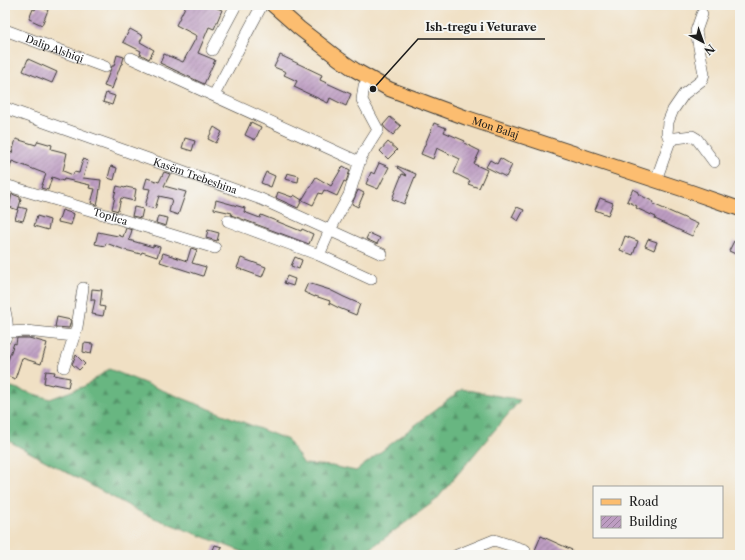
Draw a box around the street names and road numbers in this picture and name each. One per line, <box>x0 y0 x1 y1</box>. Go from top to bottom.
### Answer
street label: Dalip Alshiqi <box>24 32 86 65</box>
street label: Mon Balaj <box>471 114 521 141</box>
street label: Kasëm Trebeshina <box>152 155 240 197</box>
street label: Toplica <box>92 205 130 228</box>

